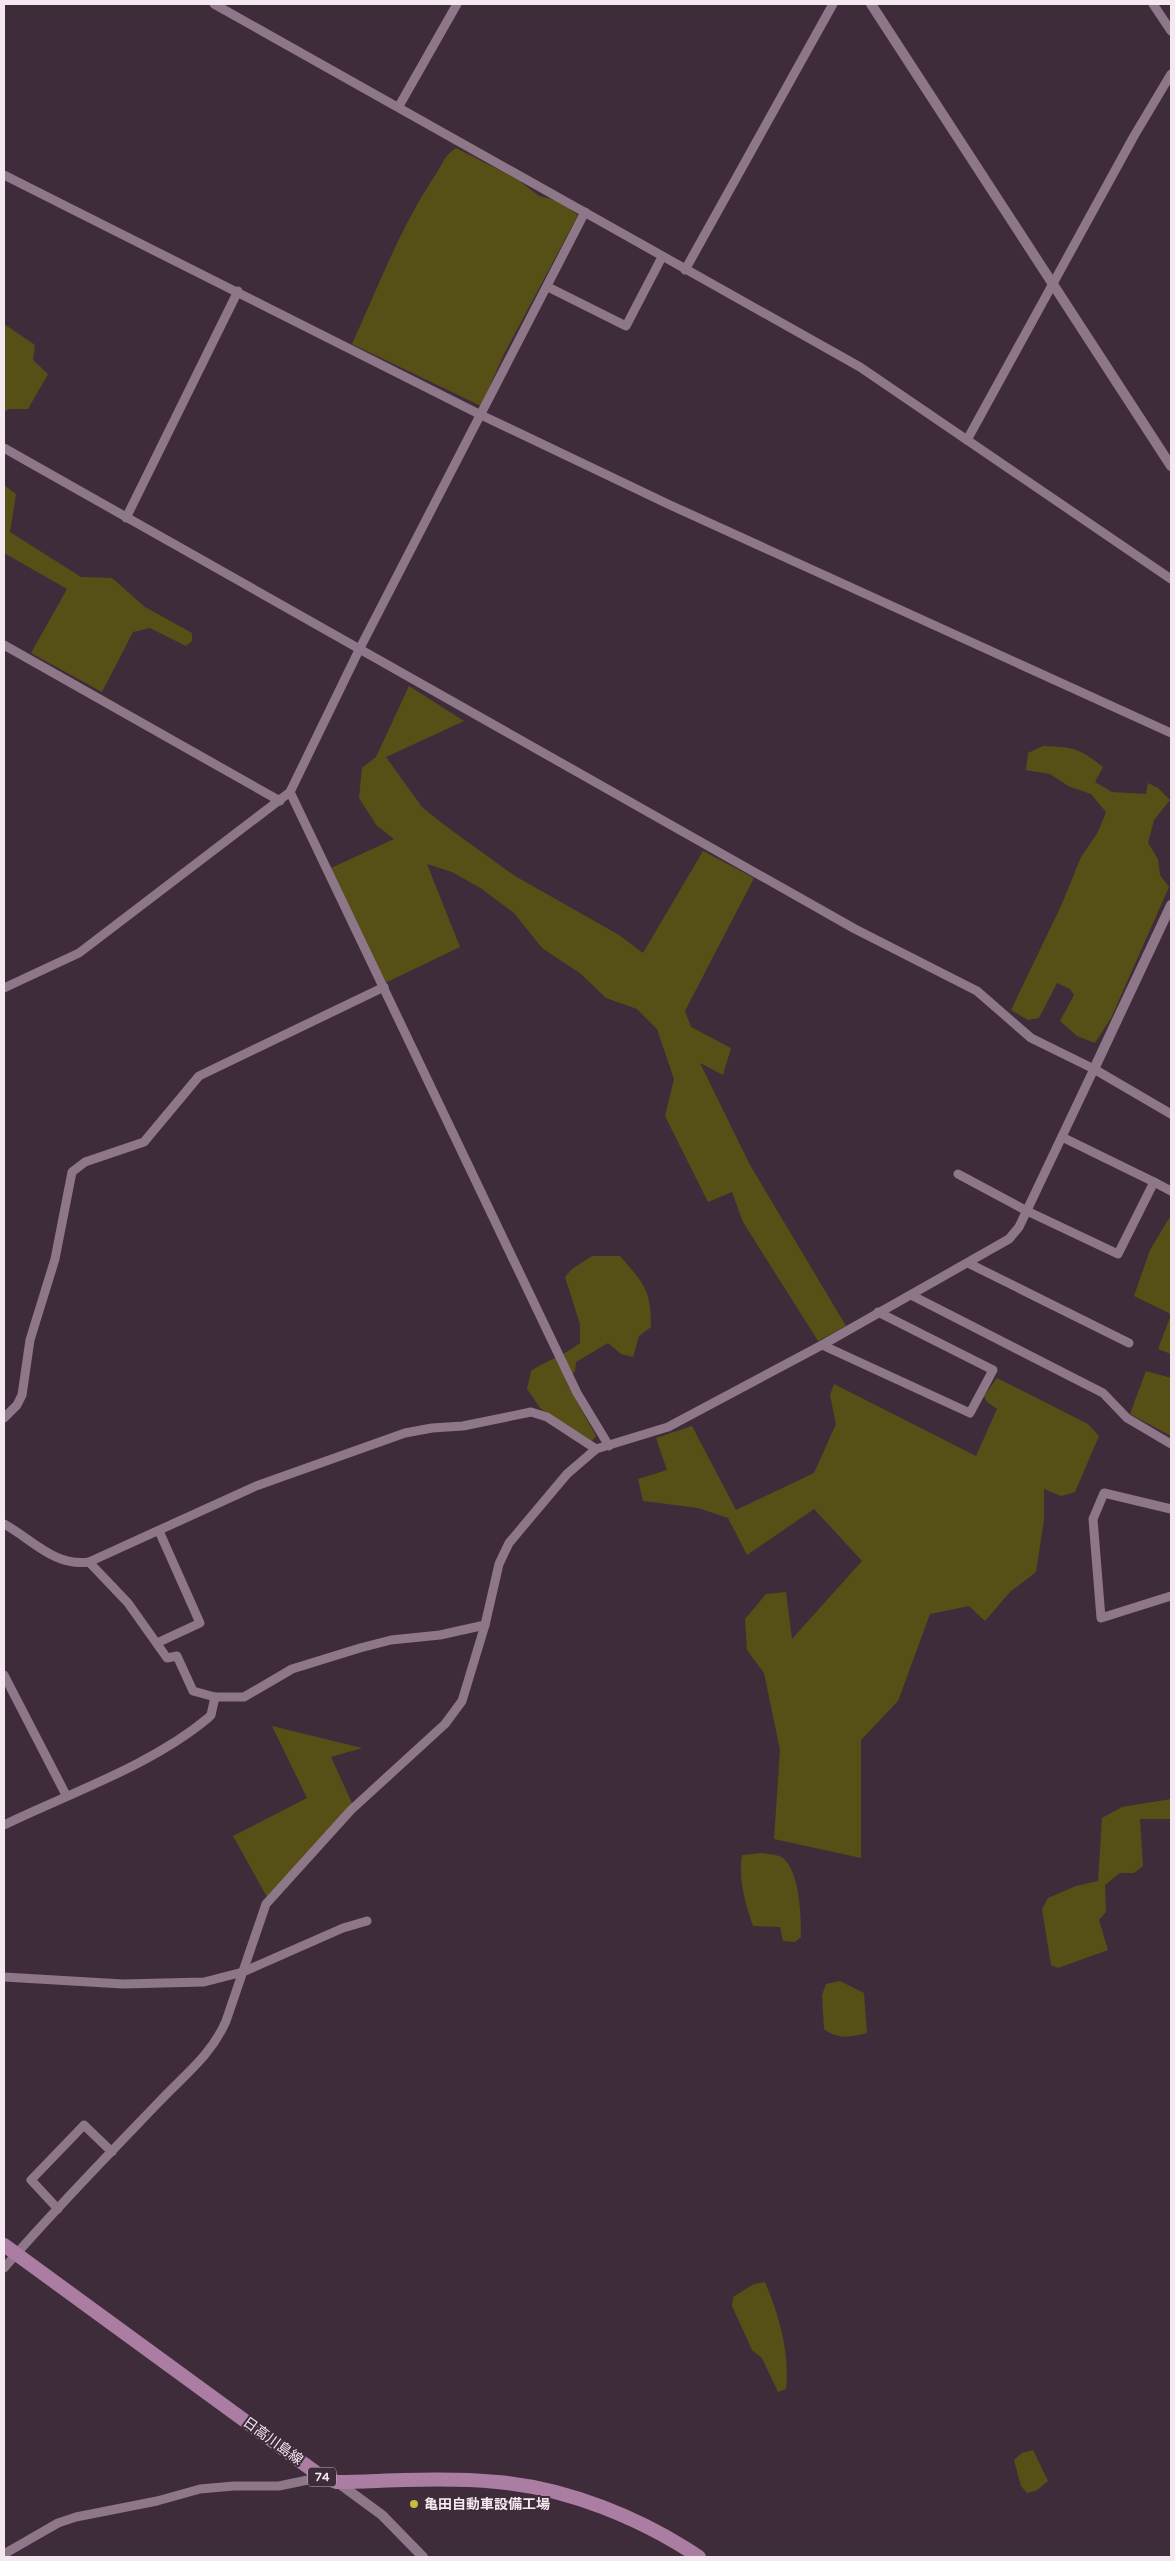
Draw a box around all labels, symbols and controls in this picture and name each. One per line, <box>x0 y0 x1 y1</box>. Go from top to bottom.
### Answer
street label: 日高川島線 <box>240 2414 306 2468</box>
road number: 74 <box>308 2468 336 2486</box>
place label: 亀田自動車設備工場 <box>424 2496 550 2513</box>
marker: 亀田自動車設備工場 <box>408 2498 420 2510</box>

